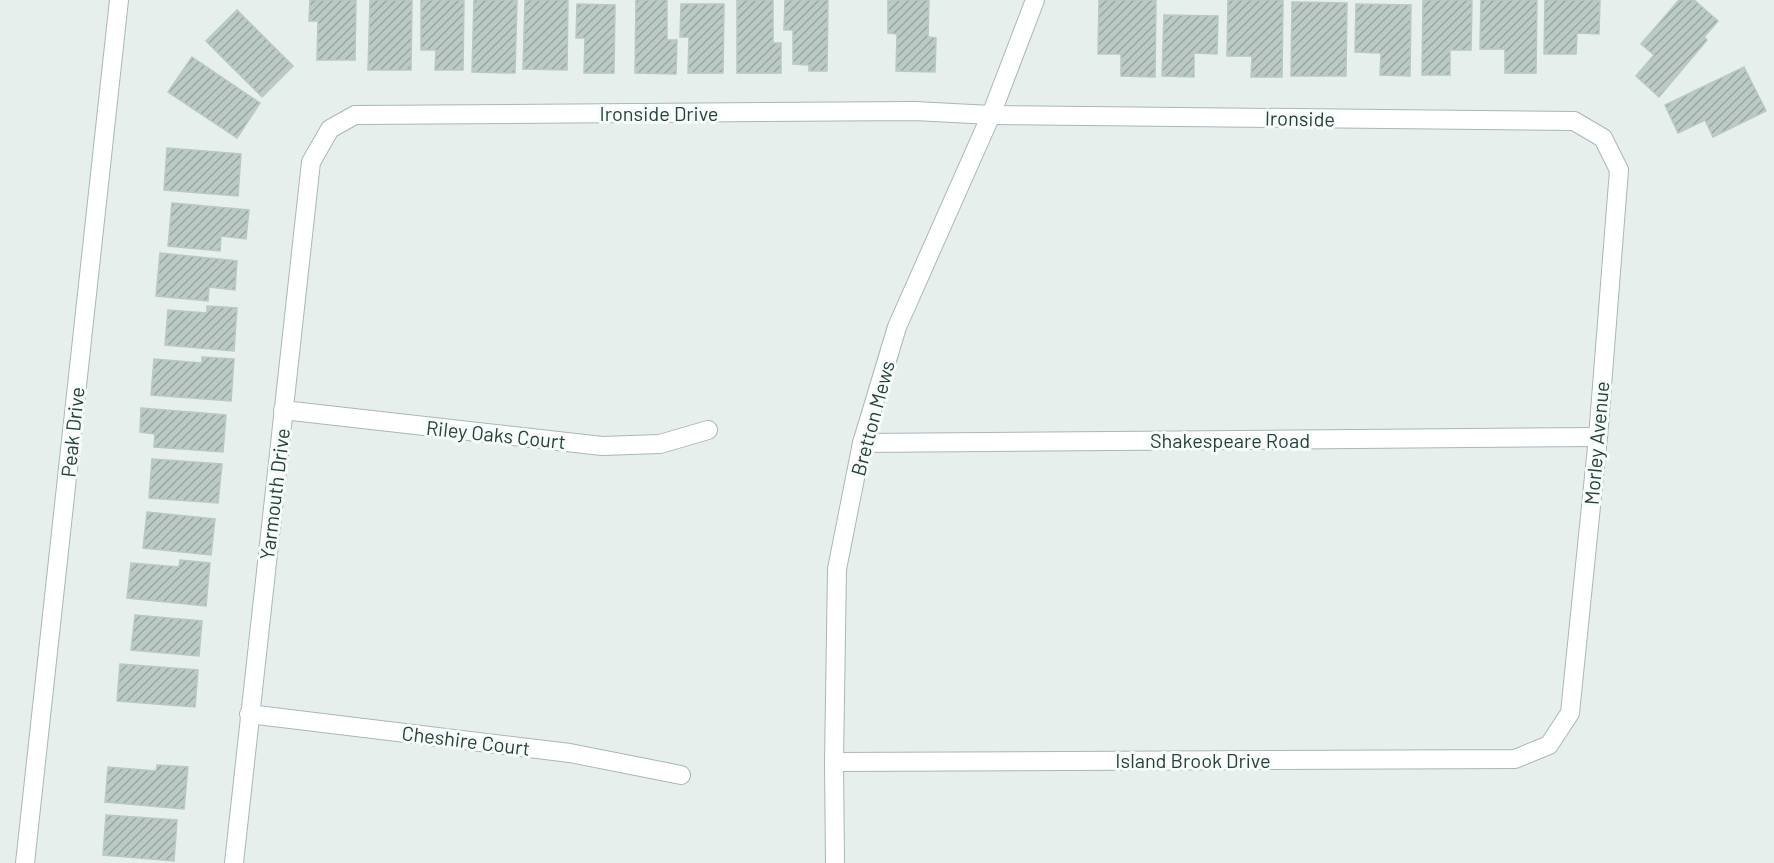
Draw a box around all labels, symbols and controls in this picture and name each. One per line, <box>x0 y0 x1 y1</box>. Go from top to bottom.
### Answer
street label: Ironside Drive <box>600 101 718 125</box>
street label: Ironside <box>1265 105 1335 131</box>
street label: Bretton Mews <box>845 358 899 478</box>
street label: Morley Avenue <box>1579 380 1613 506</box>
street label: Peak Drive <box>55 386 89 478</box>
street label: Riley Oaks Court <box>425 415 567 453</box>
street label: Yarmouth Drive <box>254 427 294 561</box>
street label: Shakespeare Road <box>1150 428 1310 452</box>
street label: Cheshire Court <box>400 720 532 760</box>
street label: Island Brook Drive <box>1115 748 1271 772</box>

